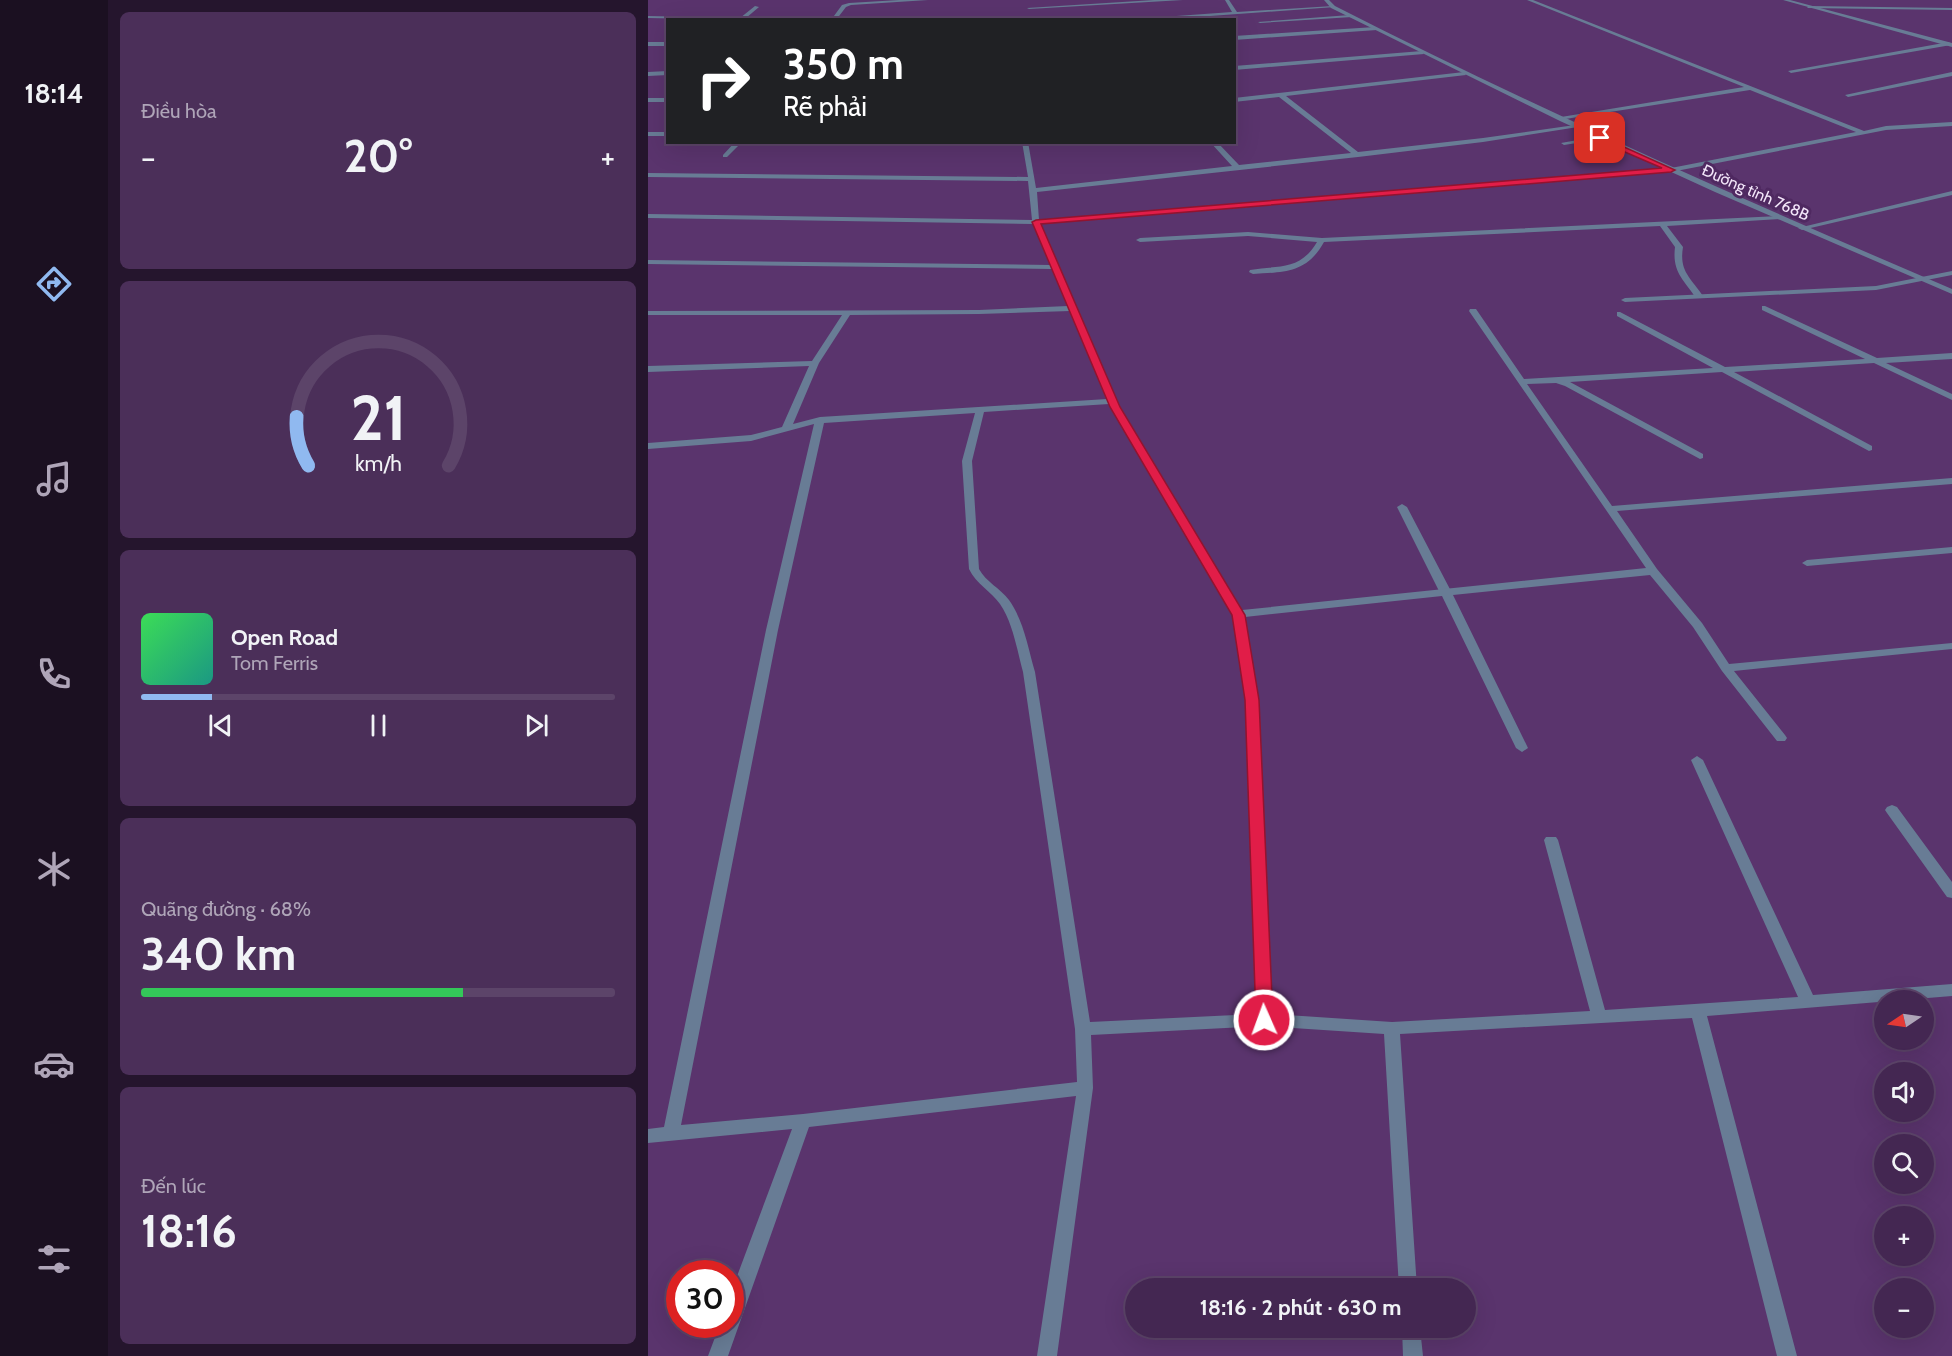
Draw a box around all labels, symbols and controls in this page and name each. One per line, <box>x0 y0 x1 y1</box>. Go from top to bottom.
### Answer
text: 350 m <box>783 38 904 90</box>
icon: right <box>684 42 762 120</box>
text: 18:14 <box>25 77 84 110</box>
text: Rẽ phải <box>783 90 867 123</box>
text: Điều hòa <box>141 99 216 123</box>
pin <box>1574 112 1625 163</box>
icon: arrive <box>1583 121 1616 154</box>
text: 20° <box>344 129 412 183</box>
text: − <box>141 137 156 177</box>
text: + <box>600 137 615 177</box>
street label: Đường tỉnh 768B <box>1699 160 1813 225</box>
icon: directions <box>33 263 75 305</box>
text: 21 <box>350 380 406 456</box>
text: km/h <box>355 451 401 477</box>
icon: music <box>33 458 75 500</box>
text: Open Road <box>231 624 338 651</box>
text: Tom Ferris <box>231 651 318 675</box>
icon: phone <box>33 653 75 695</box>
icon: previous <box>204 709 237 742</box>
icon: pause <box>362 709 395 742</box>
icon: next <box>520 709 553 742</box>
icon: climate <box>33 848 75 890</box>
text: Quãng đường · 68% <box>141 897 311 921</box>
text: 340 km <box>141 927 296 981</box>
position arrow <box>1232 988 1296 1052</box>
north arrow <box>1874 990 1934 1050</box>
map controls <box>1874 990 1934 1338</box>
icon: car <box>33 1043 75 1085</box>
button: sound <box>1874 1062 1934 1122</box>
button: search <box>1874 1134 1934 1194</box>
text: Đến lúc <box>141 1174 206 1198</box>
text: 18:16 <box>141 1204 237 1258</box>
button: + <box>1874 1206 1934 1266</box>
icon: filters <box>33 1238 75 1280</box>
speed limit sign: 30 <box>666 1260 744 1338</box>
button: − <box>1874 1278 1934 1338</box>
text: 18:16 · 2 phút · 630 m <box>1200 1294 1401 1321</box>

